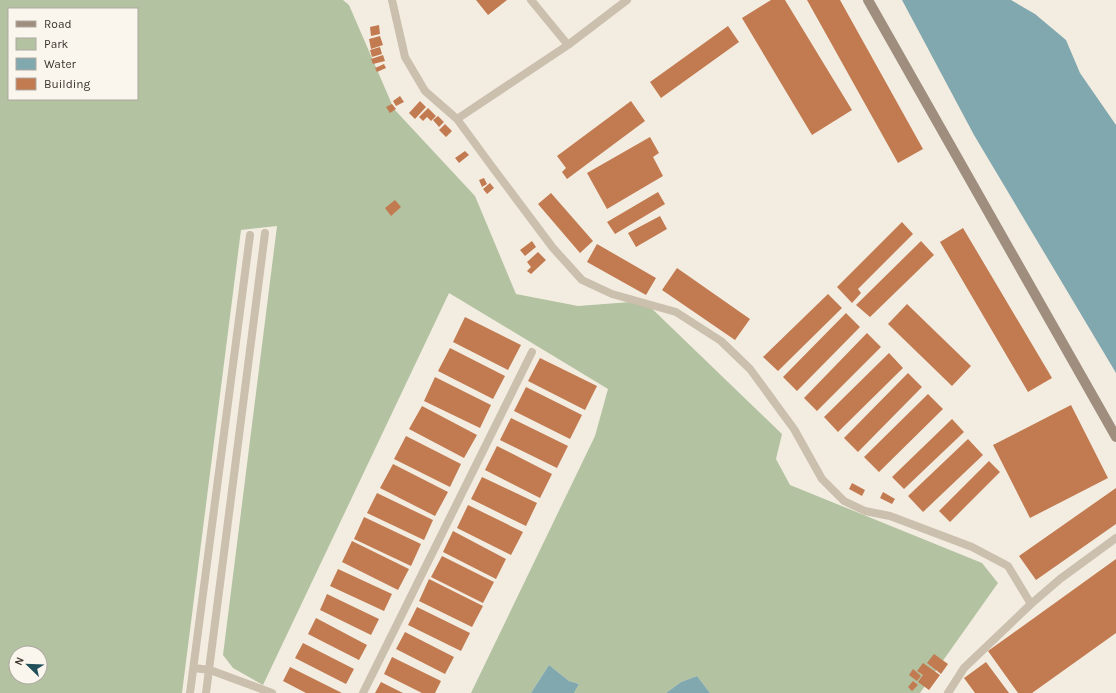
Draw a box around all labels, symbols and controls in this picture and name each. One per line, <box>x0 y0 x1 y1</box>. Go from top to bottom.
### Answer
legend <box>8 8 138 100</box>
text: Road <box>44 17 72 31</box>
text: Park <box>44 37 69 51</box>
text: Water <box>44 57 77 71</box>
text: Building <box>44 77 91 91</box>
north arrow <box>8 645 48 685</box>
text: N <box>12 655 27 667</box>

